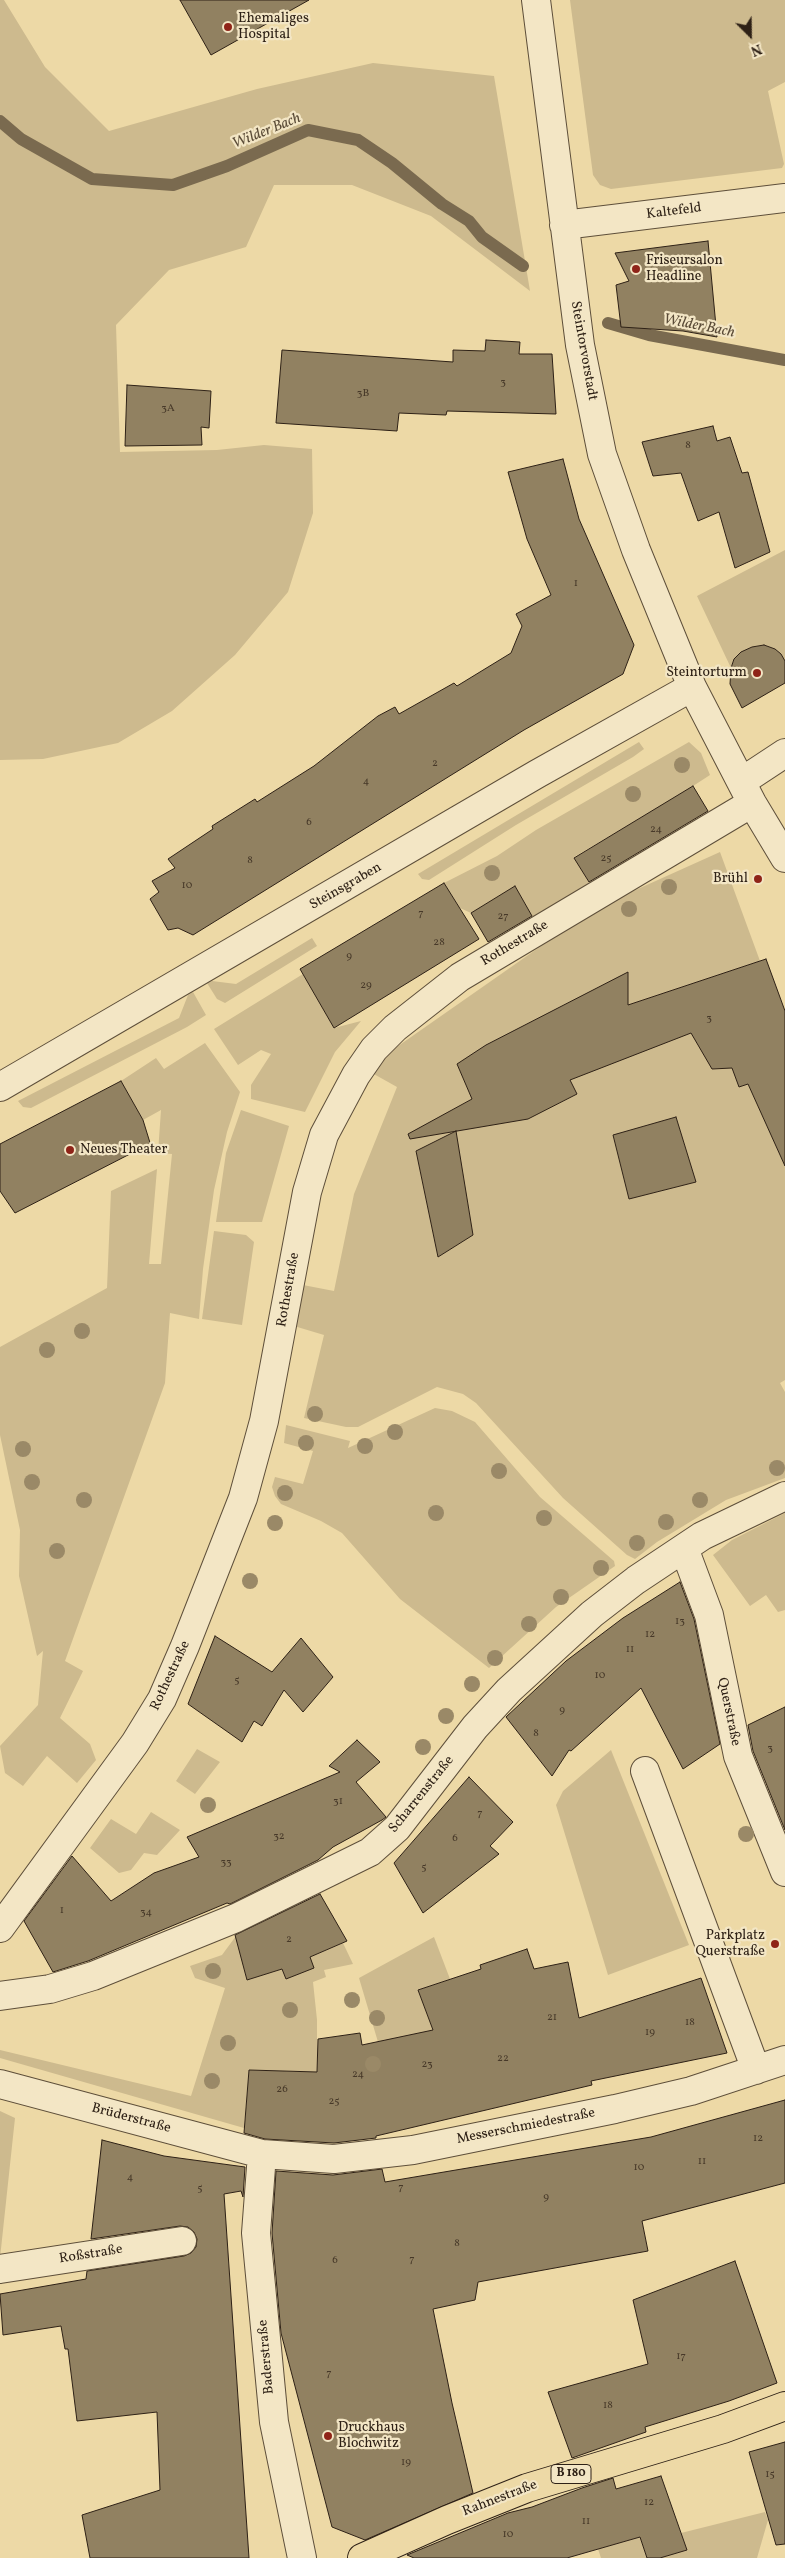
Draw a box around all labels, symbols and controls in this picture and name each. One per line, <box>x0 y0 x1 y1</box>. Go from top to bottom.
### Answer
north arrow <box>725 10 775 60</box>
place label: Ehemaliges Hospital <box>238 11 309 44</box>
marker: Ehemaliges Hospital <box>222 21 234 33</box>
text: N <box>748 39 764 60</box>
water label: Wilder Bach <box>230 110 304 154</box>
street label: Kaltefeld <box>645 200 703 224</box>
place label: Friseursalon Headline <box>646 253 723 286</box>
marker: Friseursalon Headline <box>630 263 642 275</box>
street label: Steintorvorstadt <box>566 300 600 402</box>
water label: Wilder Bach <box>662 311 736 343</box>
house number: 3 <box>500 376 506 390</box>
house number: 3B <box>357 387 369 401</box>
house number: 3A <box>161 402 175 416</box>
house number: 8 <box>685 439 691 453</box>
house number: 1 <box>574 577 578 591</box>
place label: Steintorturm <box>666 665 747 681</box>
marker: Steintorturm <box>751 667 763 679</box>
house number: 2 <box>432 757 438 771</box>
house number: 4 <box>363 775 369 789</box>
house number: 6 <box>306 816 312 830</box>
house number: 24 <box>650 823 662 837</box>
house number: 25 <box>600 852 612 866</box>
house number: 8 <box>247 854 253 868</box>
street label: Steinsgraben <box>307 860 385 914</box>
place label: Brühl <box>713 871 748 887</box>
marker: Brühl <box>752 873 764 885</box>
house number: 10 <box>182 879 192 893</box>
house number: 7 <box>418 907 424 921</box>
house number: 27 <box>498 910 508 924</box>
street label: Rothestraße <box>478 917 552 971</box>
house number: 28 <box>433 936 445 950</box>
house number: 9 <box>346 950 352 964</box>
house number: 29 <box>360 979 372 993</box>
house number: 3 <box>706 1012 712 1026</box>
place label: Neues Theater <box>80 1142 167 1158</box>
marker: Neues Theater <box>64 1144 76 1156</box>
street label: Rothestraße <box>274 1251 304 1329</box>
house number: 13 <box>675 1615 685 1629</box>
house number: 12 <box>645 1628 655 1642</box>
street label: Rothestraße <box>147 1638 195 1714</box>
house number: 11 <box>626 1643 634 1657</box>
house number: 10 <box>595 1669 605 1683</box>
house number: 5 <box>234 1674 240 1688</box>
street label: Querstraße <box>713 1676 743 1748</box>
house number: 9 <box>559 1704 565 1718</box>
house number: 8 <box>533 1727 539 1741</box>
house number: 3 <box>767 1742 773 1756</box>
street label: Scharrenstraße <box>386 1753 458 1837</box>
house number: 31 <box>333 1795 343 1809</box>
house number: 7 <box>477 1807 483 1821</box>
house number: 32 <box>273 1830 285 1844</box>
house number: 6 <box>452 1832 458 1846</box>
house number: 33 <box>220 1856 232 1870</box>
house number: 5 <box>421 1861 427 1875</box>
house number: 1 <box>60 1904 64 1918</box>
house number: 34 <box>140 1906 152 1920</box>
place label: Parkplatz Querstraße <box>696 1928 765 1960</box>
house number: 2 <box>286 1933 292 1947</box>
marker: Parkplatz Querstraße <box>769 1938 781 1950</box>
house number: 21 <box>547 2011 557 2025</box>
house number: 18 <box>685 2016 695 2030</box>
house number: 19 <box>645 2026 655 2040</box>
house number: 22 <box>497 2052 509 2066</box>
house number: 23 <box>421 2058 433 2072</box>
house number: 24 <box>352 2068 364 2082</box>
house number: 26 <box>276 2083 288 2097</box>
house number: 25 <box>328 2095 340 2109</box>
street label: Brüderstraße <box>89 2100 173 2138</box>
street label: Messerschmiedestraße <box>455 2105 597 2149</box>
house number: 12 <box>753 2132 763 2146</box>
house number: 11 <box>698 2155 706 2169</box>
house number: 10 <box>634 2161 644 2175</box>
house number: 4 <box>127 2171 133 2185</box>
house number: 7 <box>398 2181 404 2195</box>
house number: 5 <box>197 2182 203 2196</box>
house number: 9 <box>543 2191 549 2205</box>
house number: 8 <box>454 2237 460 2251</box>
street label: Roßstraße <box>58 2242 124 2268</box>
house number: 7 <box>409 2253 415 2267</box>
house number: 6 <box>332 2254 338 2268</box>
street label: Baderstraße <box>255 2319 279 2395</box>
house number: 17 <box>676 2350 686 2364</box>
house number: 7 <box>326 2367 332 2381</box>
house number: 18 <box>603 2399 613 2413</box>
place label: Druckhaus Blochwitz <box>338 2420 405 2452</box>
marker: Druckhaus Blochwitz <box>322 2430 334 2442</box>
house number: 19 <box>401 2456 411 2470</box>
road number: B 180 <box>551 2464 591 2484</box>
house number: 15 <box>765 2468 775 2482</box>
street label: Rahnestraße <box>460 2477 540 2521</box>
house number: 12 <box>644 2496 654 2510</box>
house number: 11 <box>582 2515 590 2529</box>
house number: 10 <box>503 2528 513 2542</box>

